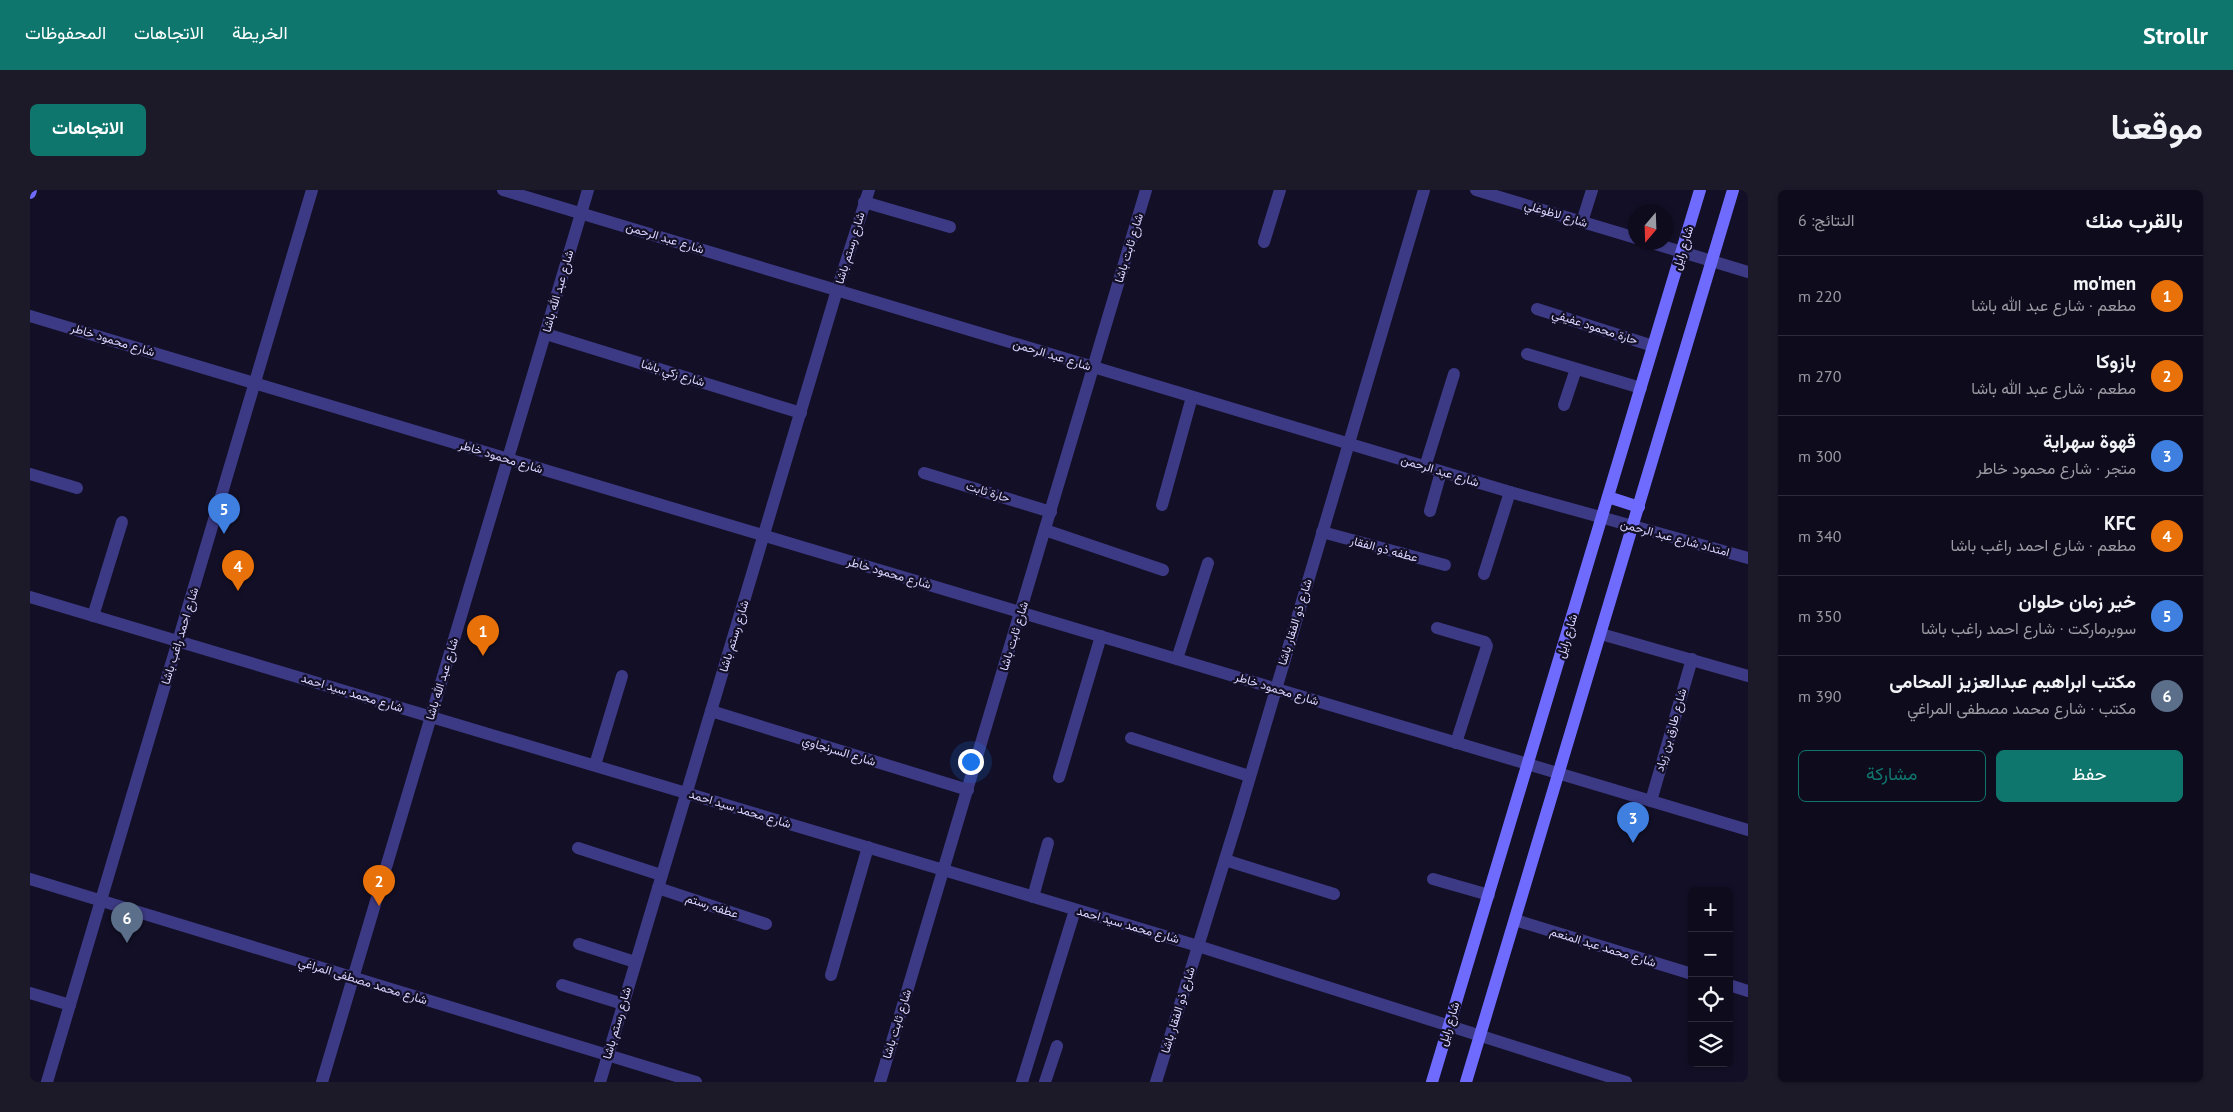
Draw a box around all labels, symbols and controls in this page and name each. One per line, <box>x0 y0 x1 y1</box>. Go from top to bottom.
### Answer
text: Strollr <box>2143 20 2208 51</box>
text: المحفوظات <box>25 21 106 44</box>
text: الاتجاهات <box>134 21 204 44</box>
text: الخريطة <box>232 21 288 44</box>
text: موقعنا <box>2110 103 2203 149</box>
button: الاتجاهات <box>30 104 146 156</box>
street label: شارع لاظوغلي <box>1522 197 1590 233</box>
north arrow <box>1628 205 1673 250</box>
text: بالقرب منك <box>2085 207 2183 234</box>
street label: شارع رستم باشا <box>831 210 869 286</box>
text: النتائج: 6 <box>1798 210 1854 230</box>
street label: شارع ثابت باشا <box>1111 211 1148 285</box>
street label: شارع عبد الرحمن <box>624 219 706 258</box>
street label: شارع رايل <box>1669 224 1698 272</box>
street label: شارع عبد الله باشا <box>539 248 578 334</box>
text: mo'men <box>2073 271 2136 295</box>
text: 220 m <box>1798 286 1841 306</box>
text: 1 <box>2162 286 2172 306</box>
text: مطعم · شارع عبد الله باشا <box>1971 295 2136 315</box>
street label: حارة محمود عفيفي <box>1549 306 1640 350</box>
street label: شارع محمود خاطر <box>68 319 157 361</box>
street label: شارع عبد الرحمن <box>1011 336 1093 375</box>
text: بازوكا <box>2096 349 2136 373</box>
street label: شارع زكي باشا <box>639 356 707 392</box>
text: 270 m <box>1798 366 1841 386</box>
text: 2 <box>2162 366 2172 386</box>
text: مطعم · شارع عبد الله باشا <box>1971 378 2136 398</box>
text: قهوة سهراية <box>2043 429 2136 453</box>
street label: شارع محمود خاطر <box>456 436 545 478</box>
text: 300 m <box>1798 446 1841 466</box>
text: 3 <box>2162 446 2172 466</box>
street label: شارع عبد الرحمن <box>1399 452 1481 491</box>
text: متجر · شارع محمود خاطر <box>1976 458 2136 478</box>
street label: حارة ثابت <box>964 478 1012 506</box>
pin: 5 <box>208 493 240 534</box>
text: KFC <box>2104 511 2136 535</box>
street label: امتداد شارع عبد الرحمن <box>1618 516 1731 561</box>
text: 340 m <box>1798 526 1841 546</box>
text: 4 <box>2162 526 2172 546</box>
street label: عطفه ذو الفقار <box>1347 532 1420 566</box>
text: مطعم · شارع احمد راغب باشا <box>1950 535 2136 555</box>
pin: 4 <box>222 550 254 591</box>
street label: شارع محمود خاطر <box>844 553 933 594</box>
street label: شارع ذو الفقار باشا <box>1274 577 1317 667</box>
street label: شارع احمد راغب باشا <box>158 586 203 687</box>
text: خير زمان حلوان <box>2019 589 2136 613</box>
street label: شارع رستم باشا <box>715 598 753 674</box>
street label: شارع ثابت باشا <box>996 599 1033 673</box>
text: 350 m <box>1798 606 1841 626</box>
text: 5 <box>2162 606 2172 626</box>
street label: شارع رايل <box>1553 612 1582 660</box>
pin: 1 <box>467 615 499 656</box>
text: سوبرماركت · شارع احمد راغب باشا <box>1921 618 2136 638</box>
street label: شارع عبد الله باشا <box>422 636 463 722</box>
street label: شارع محمود خاطر <box>1232 668 1321 710</box>
text: مكتب ابراهيم عبدالعزيز المحامى <box>1889 669 2136 693</box>
street label: شارع محمد سيد احمد <box>299 670 405 717</box>
text: 390 m <box>1798 686 1841 706</box>
text: 6 <box>2162 686 2172 706</box>
street label: شارع طارق بن زياد <box>1651 687 1691 774</box>
text: مكتب · شارع محمد مصطفى المراغي <box>1907 698 2136 718</box>
street label: شارع السرنجاوي <box>800 732 878 772</box>
your location <box>958 749 984 775</box>
button: مشاركة <box>1798 750 1986 802</box>
button: حفظ <box>1996 750 2183 802</box>
street label: شارع محمد سيد احمد <box>687 786 793 833</box>
pin: 3 <box>1617 802 1649 843</box>
pin: 2 <box>363 865 395 906</box>
map controls <box>1688 887 1733 1067</box>
button: + <box>1688 887 1733 932</box>
street label: عطفه رستم <box>684 890 740 922</box>
pin: 6 <box>111 902 143 943</box>
street label: شارع محمد سيد احمد <box>1075 903 1181 948</box>
street label: شارع محمد عبد المنعم <box>1548 923 1658 972</box>
button: − <box>1688 932 1733 977</box>
street label: شارع محمد مصطفى المراغي <box>296 954 429 1010</box>
street label: شارع ذو الفقار باشا <box>1157 965 1200 1055</box>
button: locate <box>1688 977 1733 1022</box>
street label: شارع رستم باشا <box>599 985 636 1061</box>
street label: شارع ثابت باشا <box>879 987 916 1061</box>
street label: شارع رايل <box>1435 1000 1464 1048</box>
button: layers <box>1688 1022 1733 1067</box>

